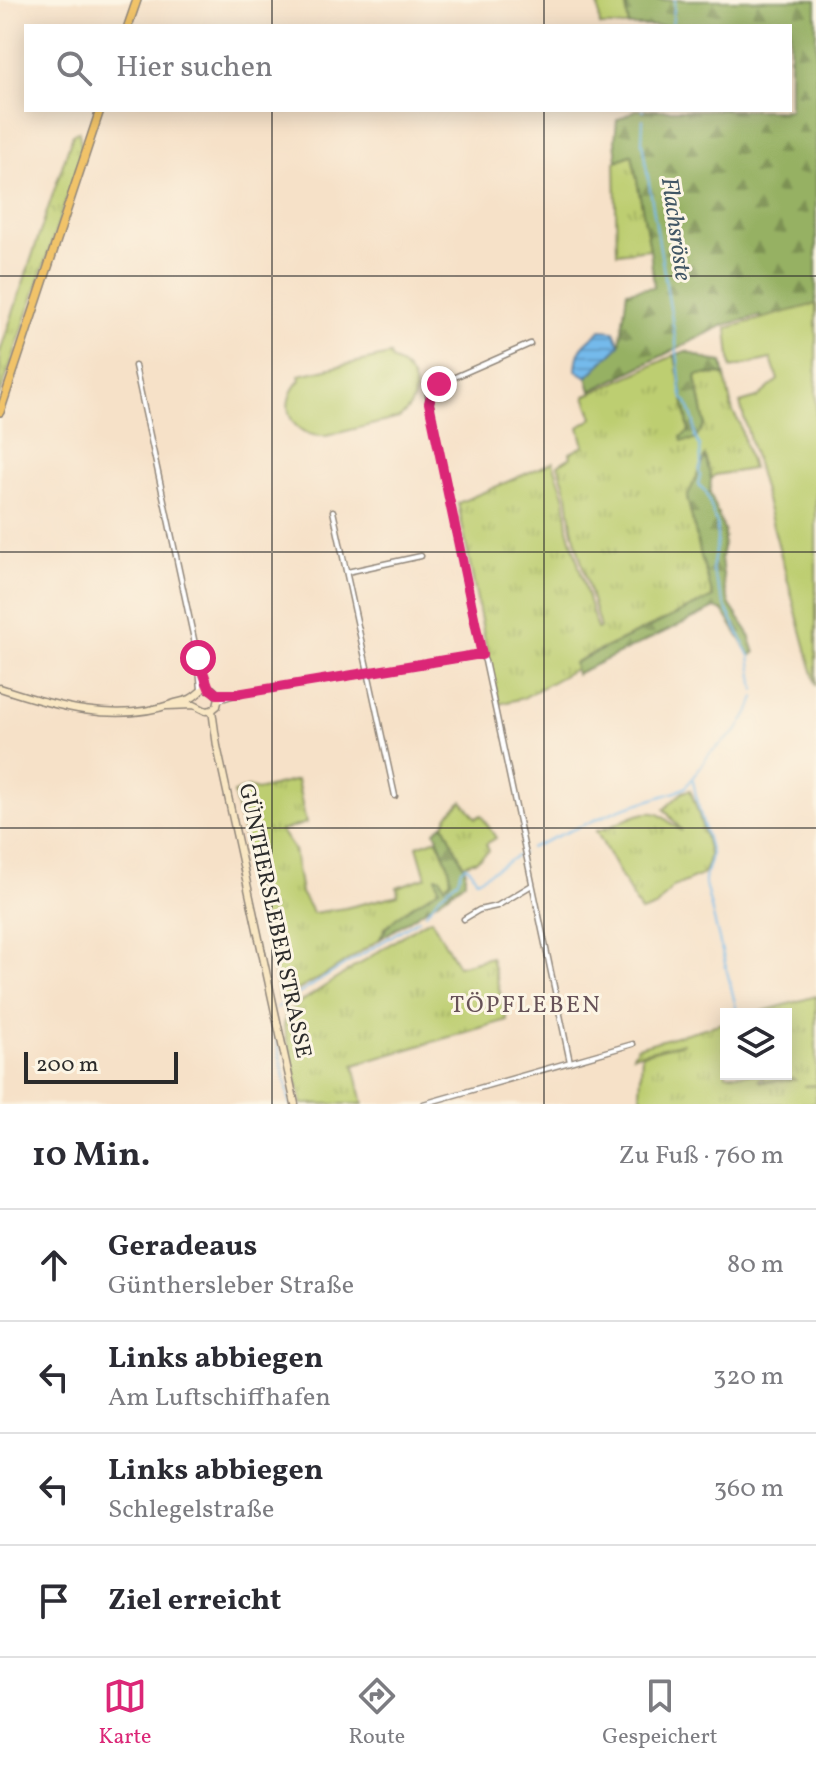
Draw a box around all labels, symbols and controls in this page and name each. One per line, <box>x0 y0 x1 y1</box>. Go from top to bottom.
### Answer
search box <box>24 24 792 112</box>
icon: search <box>52 46 96 90</box>
text: Hier suchen <box>116 47 273 89</box>
water label: Flachsröste <box>651 175 699 283</box>
route end <box>421 366 457 402</box>
route start <box>180 640 216 676</box>
street label: GÜNTHERSLEBER STRASSE <box>230 781 318 1061</box>
district label: TÖPFLEBEN <box>450 989 602 1023</box>
map controls <box>720 1008 792 1080</box>
button: layers <box>720 1008 792 1080</box>
scale bar <box>24 1048 178 1084</box>
text: 200 m <box>36 1050 98 1081</box>
text: 10 Min. <box>32 1133 150 1180</box>
text: Zu Fuß · 760 m <box>619 1138 784 1174</box>
text: Geradeaus <box>108 1226 257 1268</box>
icon: ahead <box>32 1243 76 1287</box>
text: 80 m <box>727 1247 784 1283</box>
text: Günthersleber Straße <box>108 1268 354 1304</box>
text: Links abbiegen <box>108 1338 324 1380</box>
icon: left <box>32 1355 76 1399</box>
text: 320 m <box>713 1359 784 1395</box>
text: Am Luftschiffhafen <box>108 1380 331 1416</box>
text: Links abbiegen <box>108 1450 324 1492</box>
icon: left <box>32 1467 76 1511</box>
text: 360 m <box>714 1471 784 1507</box>
text: Schlegelstraße <box>108 1492 274 1528</box>
icon: arrive <box>32 1579 76 1623</box>
text: Ziel erreicht <box>108 1580 281 1622</box>
tab: Karte <box>98 1674 152 1753</box>
tab: Route <box>349 1674 405 1753</box>
tab: Gespeichert <box>602 1674 718 1753</box>

